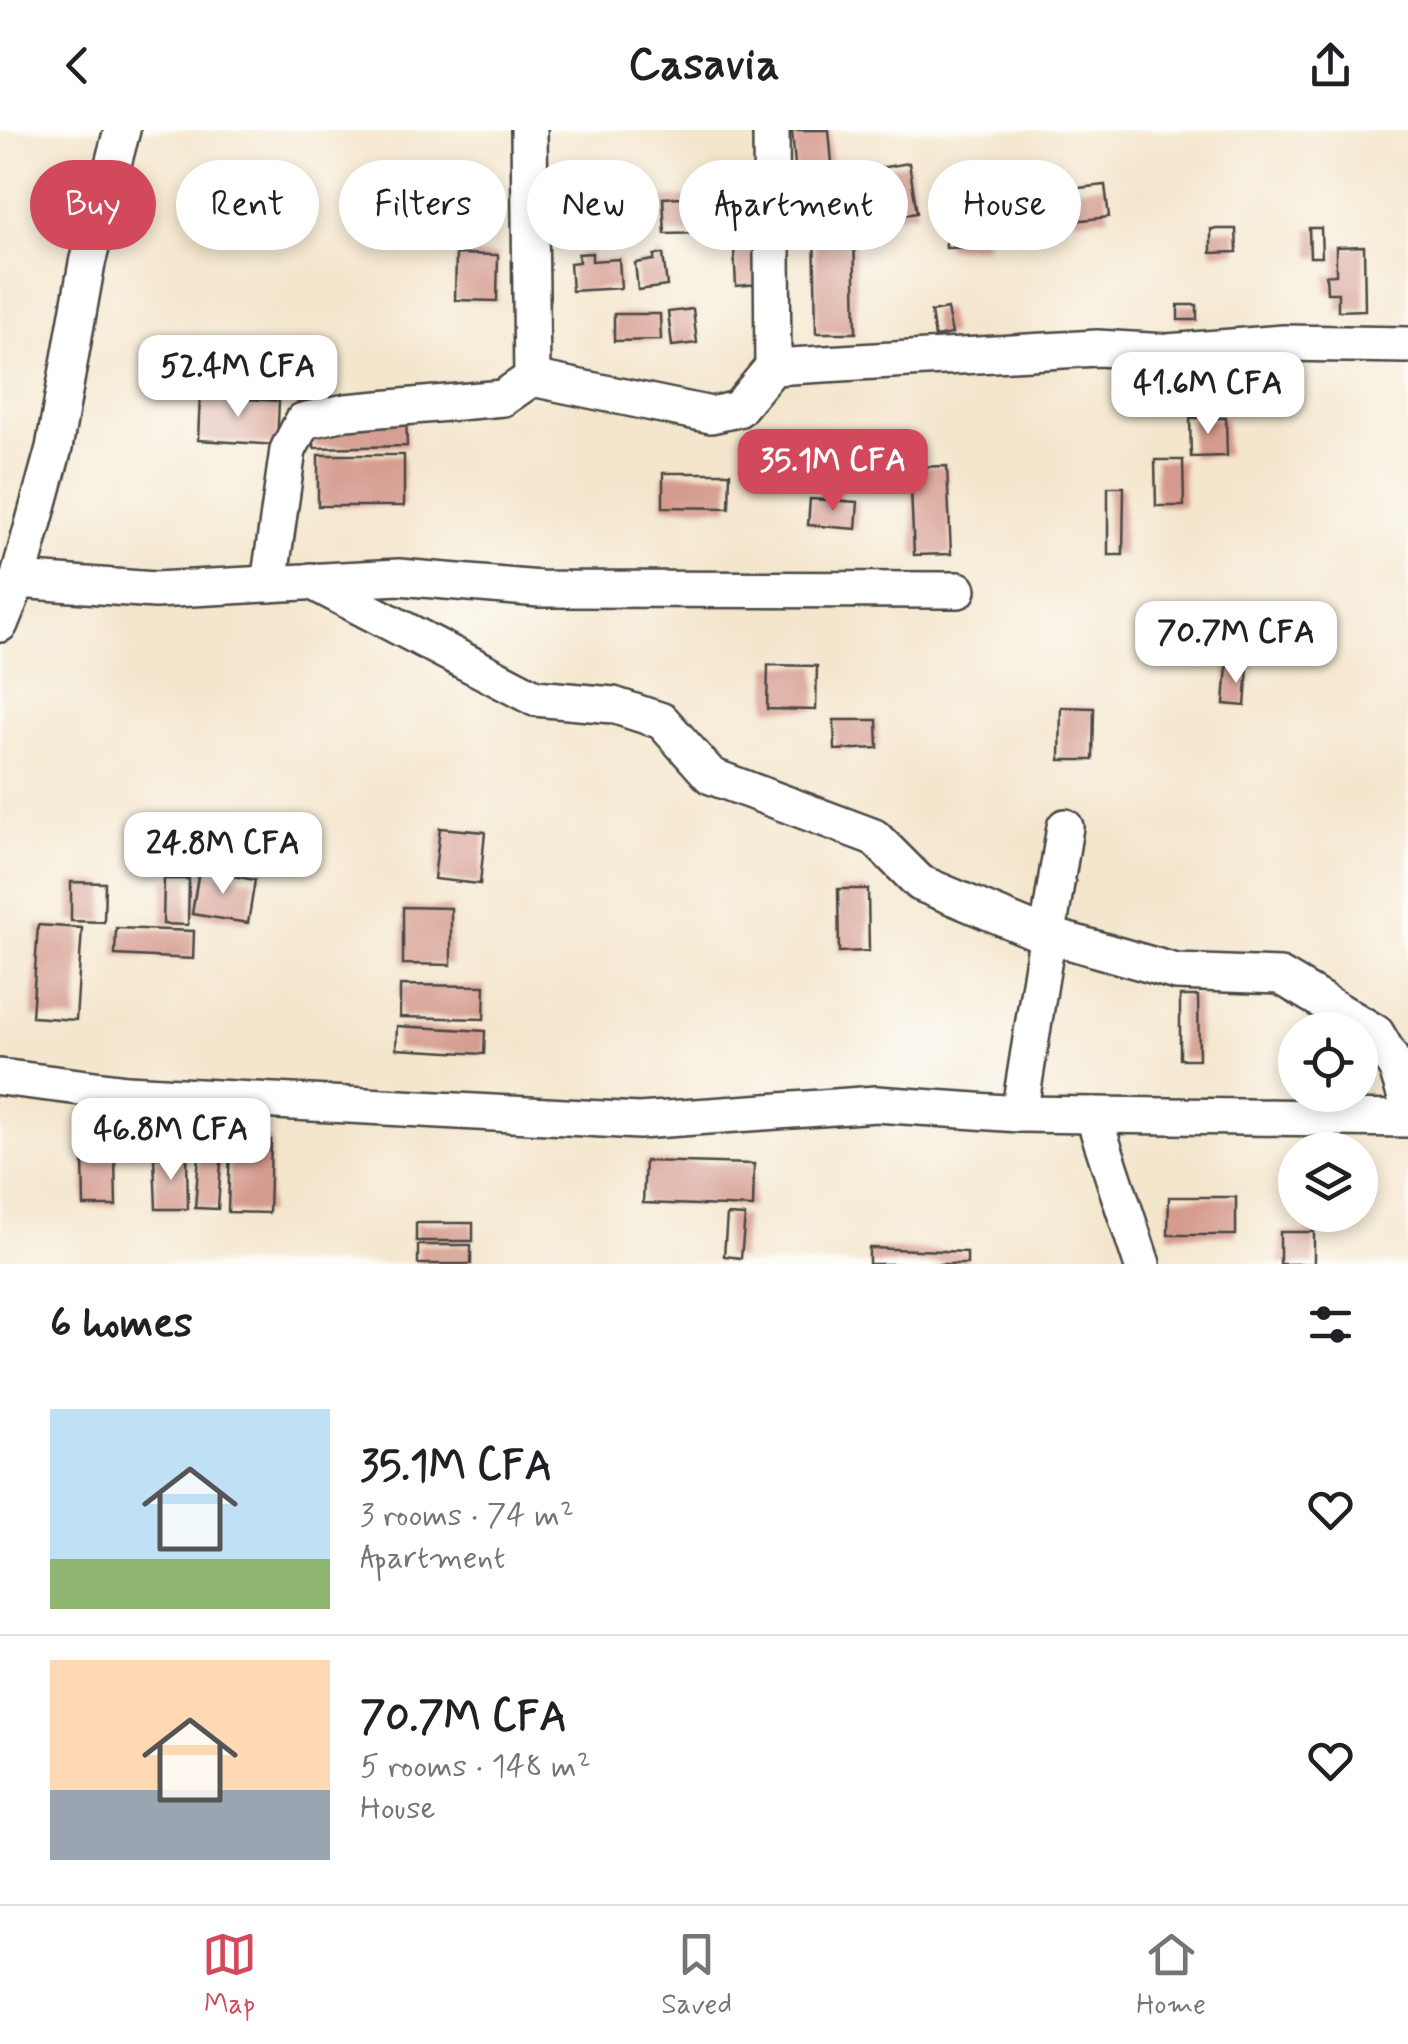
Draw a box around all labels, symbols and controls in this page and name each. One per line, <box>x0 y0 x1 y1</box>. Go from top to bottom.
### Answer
text: Casavia <box>628 36 780 95</box>
icon: back <box>50 38 105 93</box>
icon: share <box>1303 38 1358 93</box>
chip: Buy <box>30 160 156 250</box>
chip: Rent <box>176 160 319 250</box>
chip: Filters <box>339 160 507 250</box>
chip: New <box>527 160 659 250</box>
chip: Apartment <box>679 160 908 250</box>
chip: House <box>928 160 1081 250</box>
pin: 52.4M CFA <box>124 335 352 420</box>
text: 52.4M CFA <box>160 346 316 388</box>
pin: 41.6M CFA <box>1094 352 1322 437</box>
text: 41.6M CFA <box>1133 363 1283 405</box>
pin: 35.1M CFA <box>719 429 947 514</box>
text: 35.1M CFA <box>760 440 906 482</box>
pin: 70.7M CFA <box>1122 601 1350 686</box>
text: 70.7M CFA <box>1157 612 1315 654</box>
pin: 24.8M CFA <box>109 812 337 897</box>
text: 24.8M CFA <box>146 823 300 865</box>
map controls <box>1278 1012 1378 1232</box>
button: locate <box>1278 1012 1378 1112</box>
pin: 46.8M CFA <box>57 1098 285 1183</box>
text: 46.8M CFA <box>94 1109 248 1151</box>
button: layers <box>1278 1132 1378 1232</box>
text: 6 homes <box>50 1297 193 1352</box>
icon: filters <box>1303 1297 1358 1352</box>
text: 35.1M CFA <box>360 1440 552 1495</box>
icon: home <box>130 1449 250 1569</box>
icon: heart <box>1303 1482 1358 1537</box>
text: 3 rooms · 74 m² <box>360 1495 574 1537</box>
text: Apartment <box>360 1537 505 1579</box>
text: 70.7M CFA <box>360 1691 567 1746</box>
icon: home <box>130 1700 250 1820</box>
icon: heart <box>1303 1733 1358 1788</box>
text: 5 rooms · 148 m² <box>360 1746 591 1788</box>
text: House <box>360 1788 436 1830</box>
tab: Map <box>202 1927 257 2024</box>
tab: Saved <box>661 1927 732 2024</box>
tab: Home <box>1136 1927 1206 2024</box>

